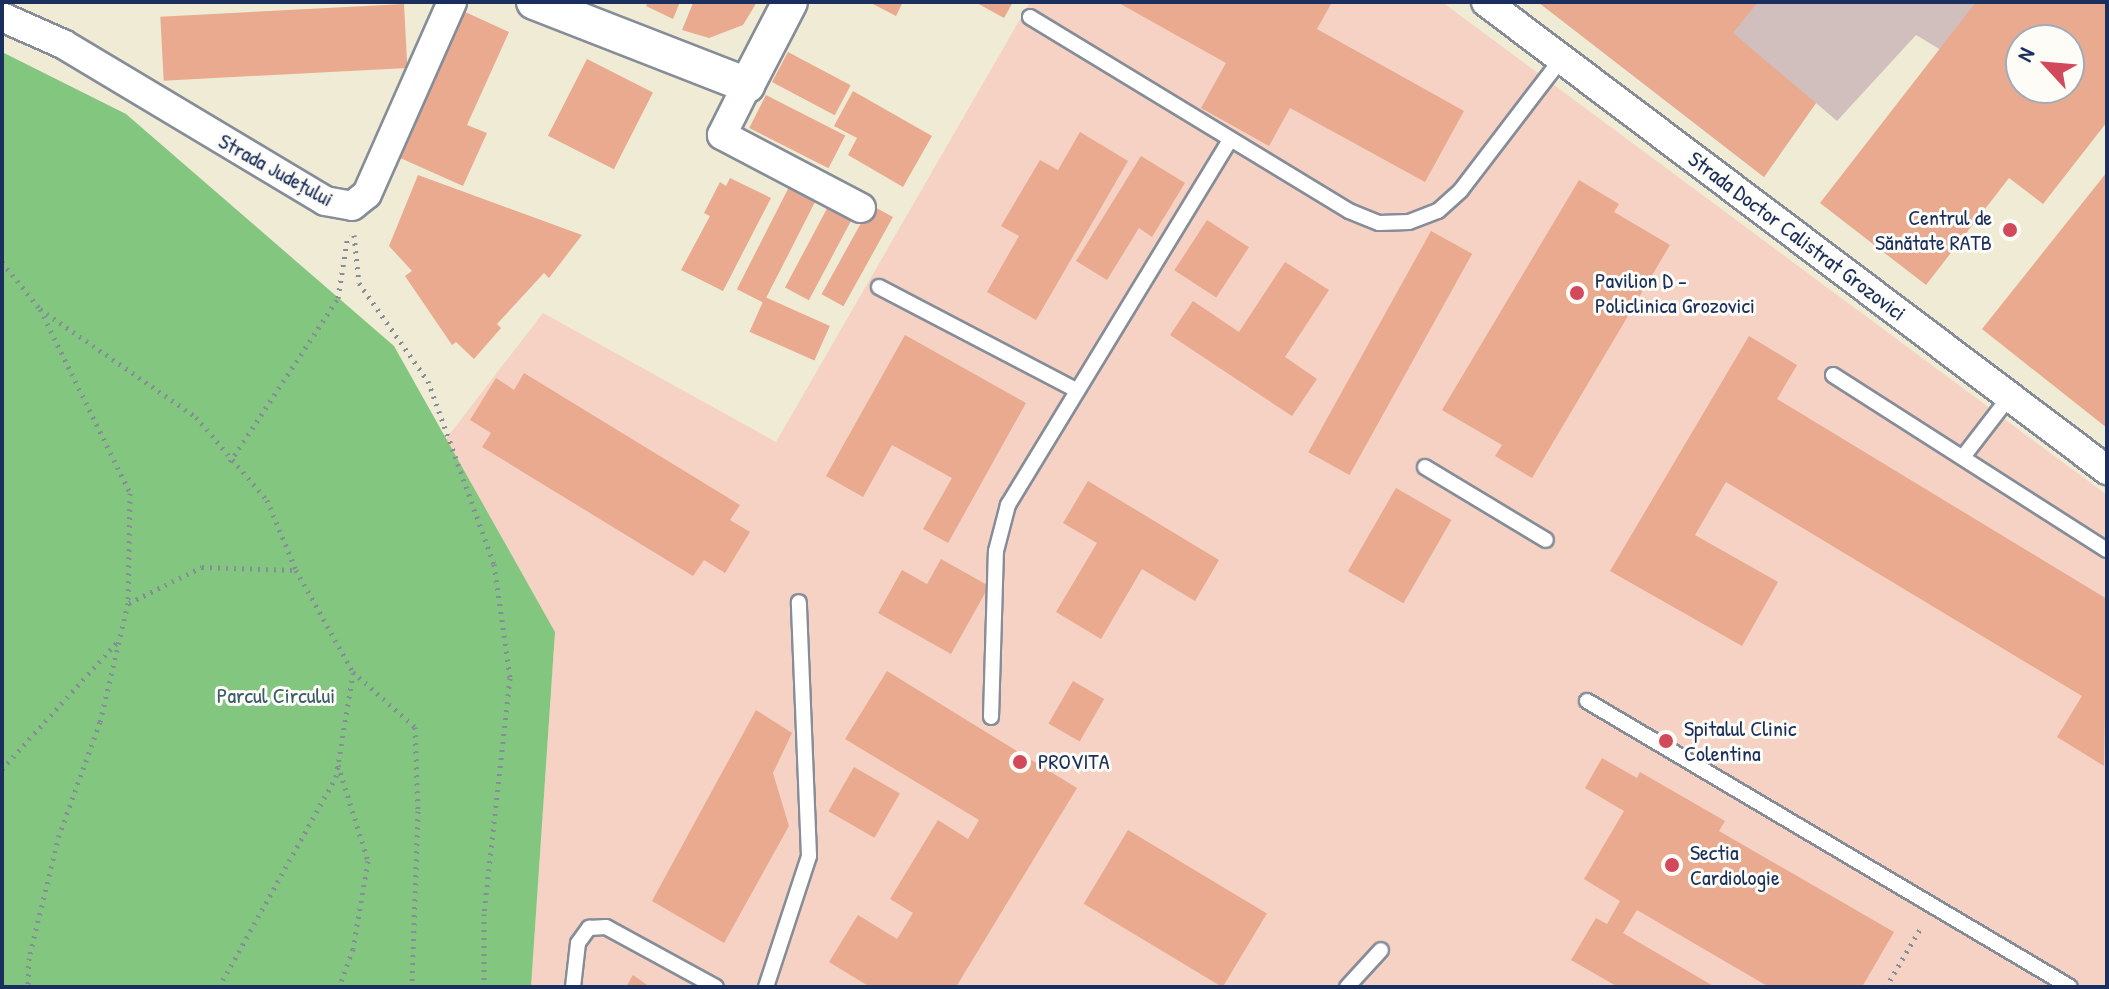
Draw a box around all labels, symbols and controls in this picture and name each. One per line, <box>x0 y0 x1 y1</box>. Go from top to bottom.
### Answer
north arrow <box>2005 24 2085 104</box>
text: N <box>2009 43 2041 66</box>
street label: Strada Județului <box>214 128 338 212</box>
street label: Strada Doctor Calistrat Grozovici <box>1683 146 1911 326</box>
place label: Centrul de Sănătate RATB <box>1875 204 1992 256</box>
marker: Centrul de Sănătate RATB <box>1999 219 2021 241</box>
place label: Pavilion D - Policlinica Grozovici <box>1595 267 1755 318</box>
marker: Pavilion D - Policlinica Grozovici <box>1566 282 1588 304</box>
park label: Parcul Circului <box>217 683 335 709</box>
place label: Spitalul Clinic Colentina <box>1684 715 1796 766</box>
marker: Spitalul Clinic Colentina <box>1655 730 1677 752</box>
place label: PROVITA <box>1038 749 1109 775</box>
marker: PROVITA <box>1009 751 1031 773</box>
place label: Sectia Cardiologie <box>1690 839 1780 890</box>
marker: Sectia Cardiologie <box>1661 854 1683 876</box>

